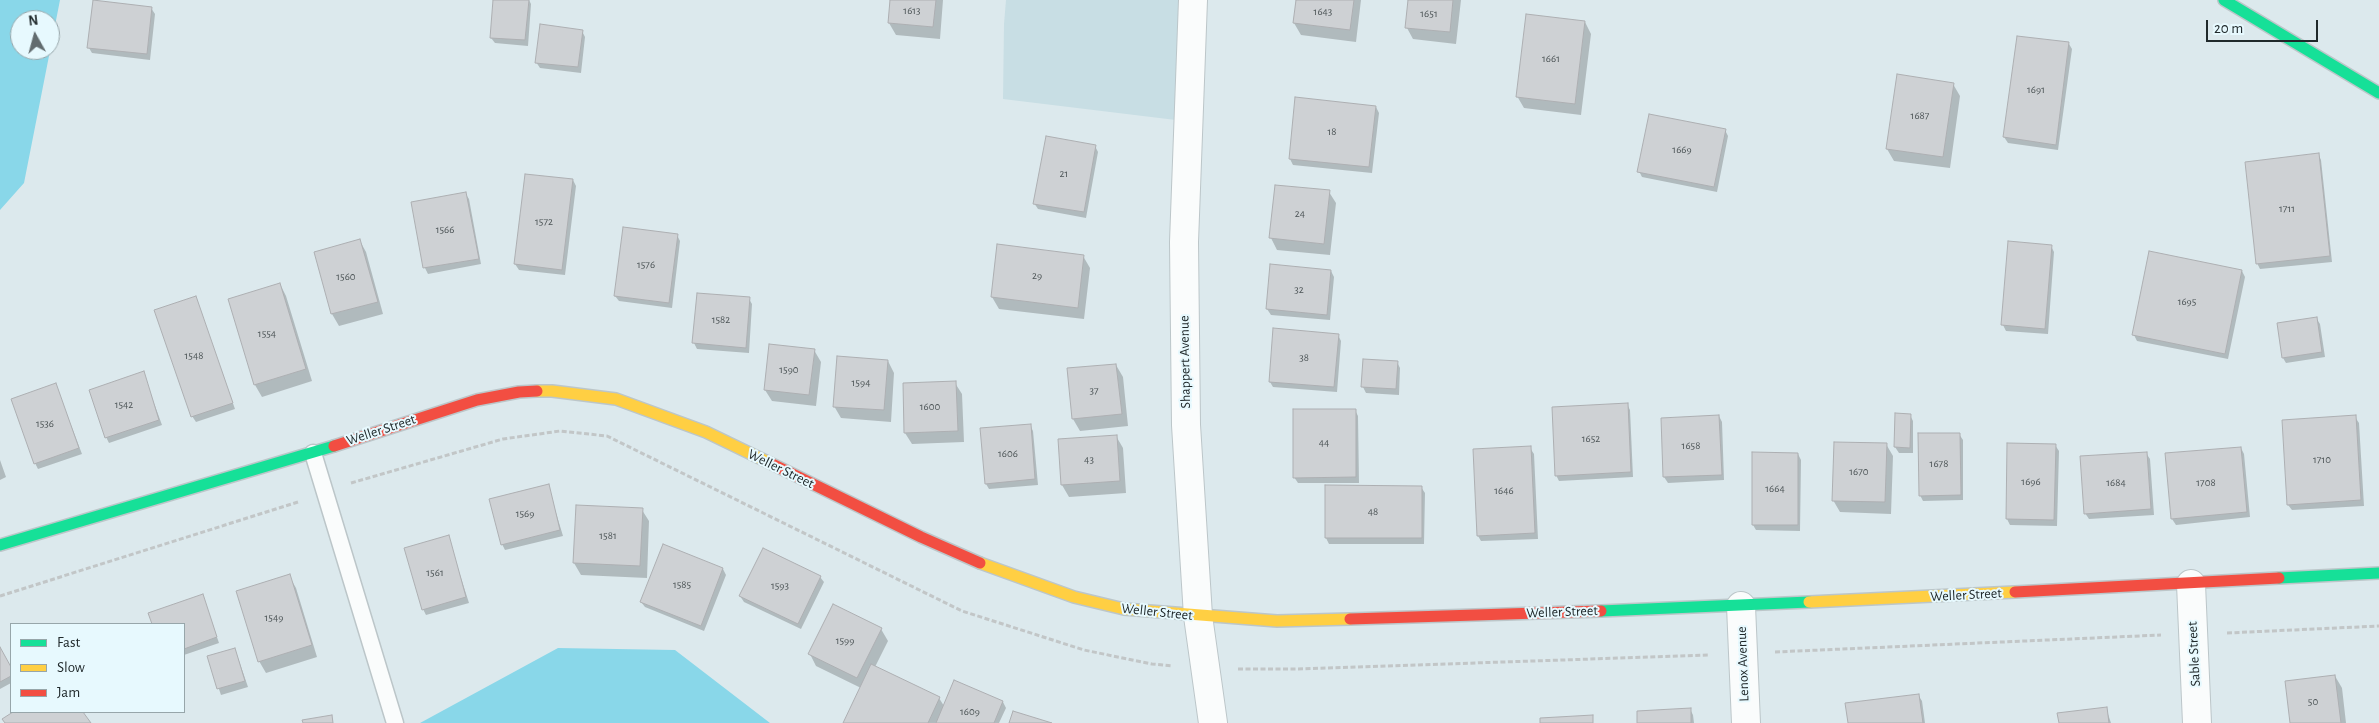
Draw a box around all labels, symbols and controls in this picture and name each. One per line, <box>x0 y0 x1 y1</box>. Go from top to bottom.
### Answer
house number: 1613 <box>903 4 921 18</box>
house number: 1643 <box>1314 5 1332 19</box>
house number: 1651 <box>1420 7 1438 21</box>
north arrow <box>10 10 60 60</box>
scale bar <box>2209 10 2322 42</box>
text: N <box>28 14 39 29</box>
text: 20 m <box>2214 21 2243 36</box>
house number: 1661 <box>1542 52 1560 66</box>
house number: 1691 <box>2027 83 2045 97</box>
house number: 1687 <box>1911 109 1929 123</box>
house number: 18 <box>1328 125 1336 139</box>
house number: 1669 <box>1672 143 1692 157</box>
house number: 21 <box>1060 167 1068 181</box>
house number: 1711 <box>2279 202 2295 216</box>
house number: 24 <box>1295 207 1305 221</box>
house number: 1572 <box>535 215 553 229</box>
house number: 1566 <box>436 223 454 237</box>
house number: 1576 <box>637 258 655 272</box>
house number: 29 <box>1032 269 1042 283</box>
house number: 1560 <box>336 270 356 284</box>
house number: 32 <box>1294 283 1304 297</box>
house number: 1695 <box>2178 295 2196 309</box>
house number: 1582 <box>712 313 730 327</box>
street label: Shappert Avenue <box>1176 315 1194 409</box>
house number: 1554 <box>258 327 276 341</box>
house number: 1548 <box>185 349 203 363</box>
house number: 38 <box>1299 351 1309 365</box>
house number: 1590 <box>779 363 799 377</box>
house number: 1594 <box>852 376 870 390</box>
house number: 37 <box>1089 384 1099 398</box>
house number: 1542 <box>115 398 133 412</box>
house number: 1600 <box>920 400 940 414</box>
street label: Weller Street <box>344 411 418 449</box>
house number: 1536 <box>36 417 54 431</box>
house number: 1652 <box>1582 432 1600 446</box>
house number: 44 <box>1319 436 1329 450</box>
house number: 1658 <box>1682 439 1700 453</box>
street label: Weller Street <box>745 446 817 492</box>
house number: 1606 <box>998 447 1018 461</box>
house number: 43 <box>1084 453 1094 467</box>
house number: 1710 <box>2313 453 2331 467</box>
house number: 1678 <box>1930 457 1948 471</box>
house number: 1670 <box>1849 465 1869 479</box>
house number: 1696 <box>2021 475 2041 489</box>
house number: 1684 <box>2106 476 2126 490</box>
house number: 1708 <box>2196 476 2216 490</box>
house number: 1664 <box>1765 482 1785 496</box>
house number: 1646 <box>1494 484 1514 498</box>
house number: 48 <box>1368 505 1378 519</box>
house number: 1569 <box>516 507 534 521</box>
house number: 1581 <box>599 529 617 543</box>
house number: 1561 <box>426 566 444 580</box>
house number: 1585 <box>673 578 691 592</box>
house number: 1593 <box>771 579 789 593</box>
street label: Weller Street <box>1930 585 2002 605</box>
street label: Weller Street <box>1121 600 1193 624</box>
street label: Weller Street <box>1526 602 1598 622</box>
house number: 1549 <box>265 611 283 625</box>
street label: Sable Street <box>2184 621 2204 687</box>
legend <box>10 623 185 713</box>
street label: Lenox Avenue <box>1733 626 1753 702</box>
house number: 1599 <box>836 634 854 648</box>
text: Fast <box>57 635 80 650</box>
text: Slow <box>57 660 85 675</box>
text: Jam <box>57 685 80 700</box>
house number: 50 <box>2308 695 2318 709</box>
house number: 1609 <box>960 705 980 719</box>

